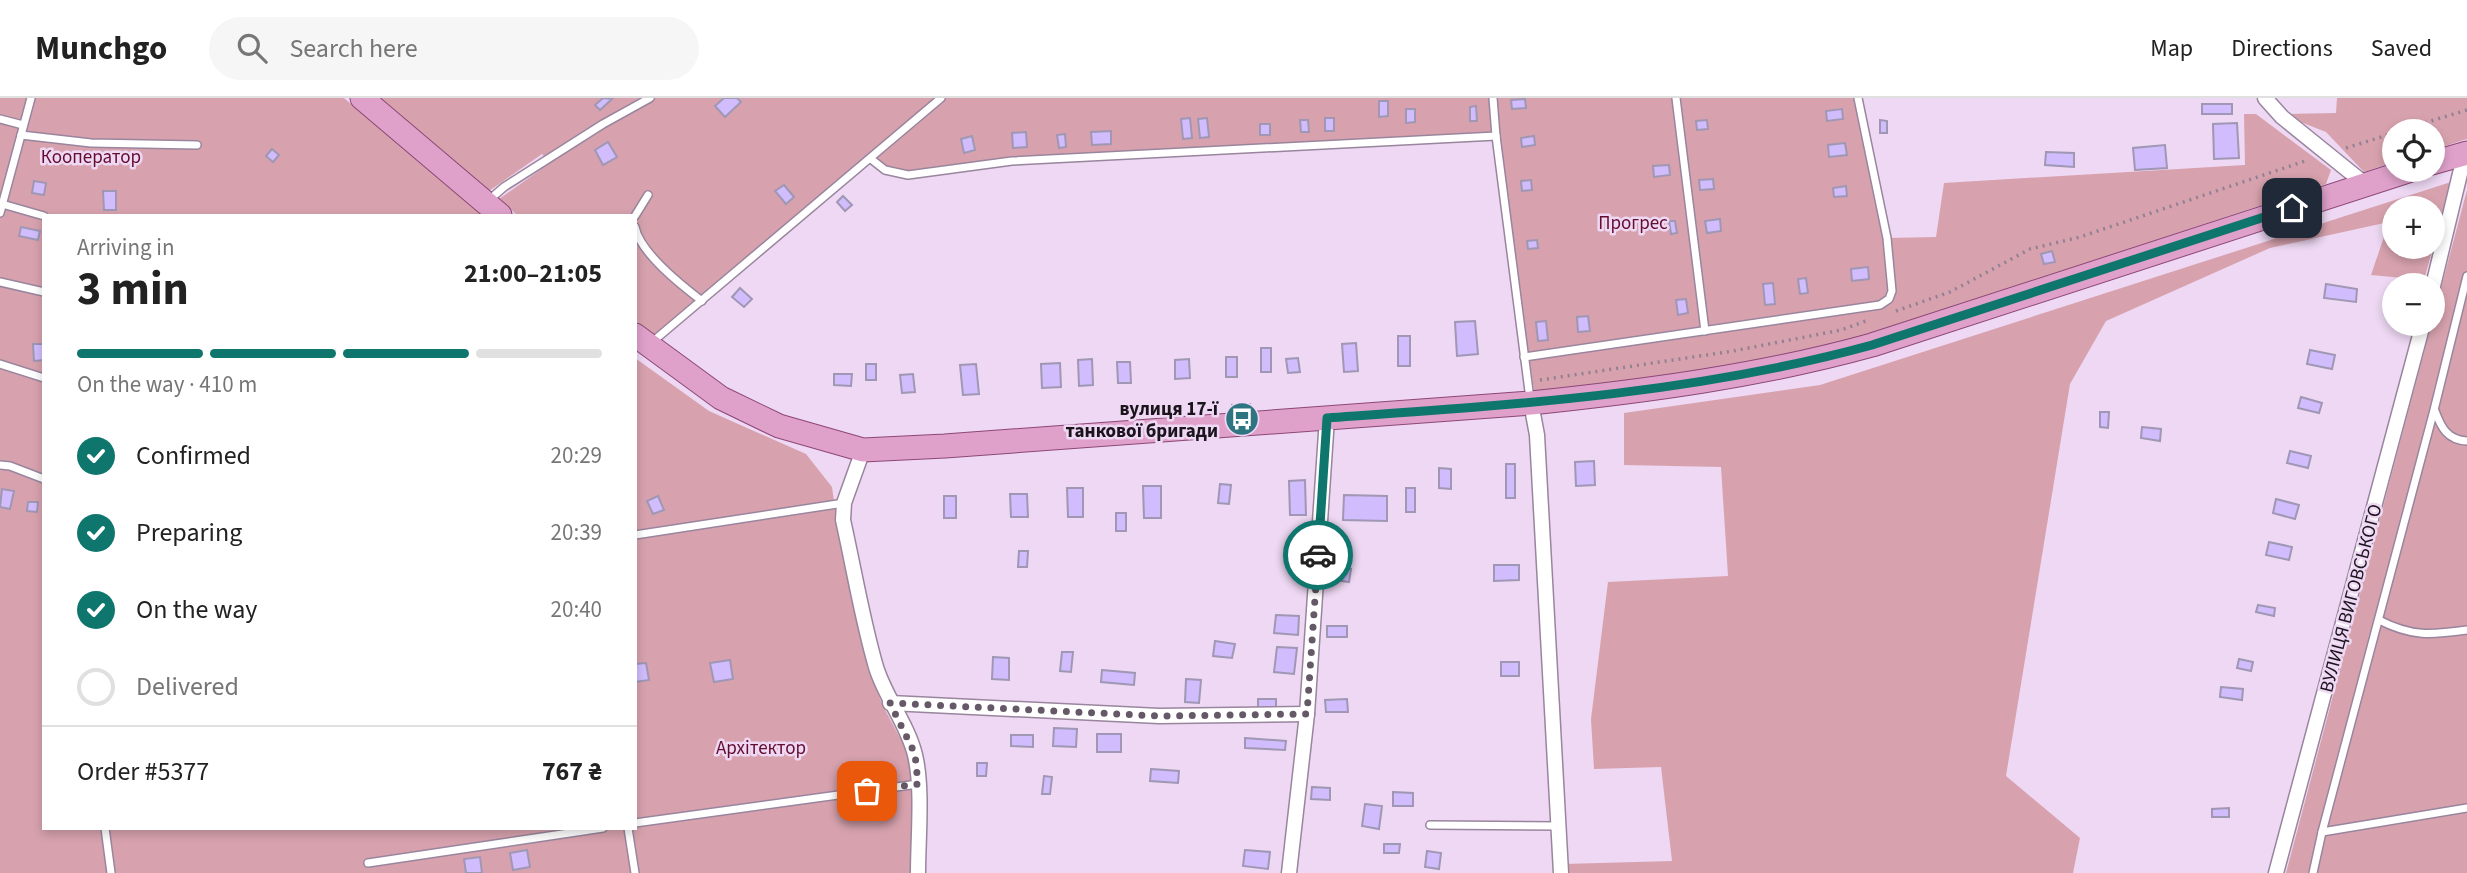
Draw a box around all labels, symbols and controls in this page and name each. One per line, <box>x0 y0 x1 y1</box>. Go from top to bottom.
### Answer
search box <box>209 17 699 80</box>
text: Munchgo <box>35 25 167 72</box>
icon: search <box>233 29 271 67</box>
text: Search here <box>289 30 418 67</box>
text: Map <box>2150 31 2193 66</box>
text: Directions <box>2231 31 2333 66</box>
text: Saved <box>2371 31 2432 66</box>
map controls <box>2382 119 2445 336</box>
button: locate <box>2382 119 2445 182</box>
park label: Кооператор <box>41 144 141 171</box>
pin <box>2262 178 2322 238</box>
icon: home <box>2273 189 2311 227</box>
button: + <box>2382 196 2445 259</box>
park label: Прогрес <box>1598 210 1668 237</box>
text: Arriving in <box>77 231 175 264</box>
text: 21:00–21:05 <box>464 255 602 292</box>
text: 3 min <box>77 257 189 322</box>
button: − <box>2382 273 2445 336</box>
text: On the way · 410 m <box>77 368 257 401</box>
place label: вулиця 17-ї танкової бригади <box>1066 396 1220 445</box>
bus stop icon: вулиця 17-ї танкової бригади <box>1223 400 1261 438</box>
icon: check <box>77 437 115 475</box>
text: Confirmed <box>136 437 251 474</box>
text: 20:29 <box>551 439 602 472</box>
street label: ВУЛИЦЯ ВИГОВСЬКОГО <box>2313 501 2390 696</box>
icon: check <box>77 514 115 552</box>
text: Preparing <box>136 514 242 551</box>
text: 20:39 <box>551 516 602 549</box>
courier <box>1283 520 1353 590</box>
icon: car <box>1299 536 1337 574</box>
icon: check <box>77 591 115 629</box>
text: On the way <box>136 591 257 628</box>
text: 20:40 <box>551 593 602 626</box>
text: Delivered <box>136 668 239 705</box>
park label: Архітектор <box>716 735 806 762</box>
text: Order #5377 <box>77 753 209 790</box>
text: 767 ₴ <box>542 753 602 790</box>
pin <box>837 761 897 821</box>
icon: bag <box>848 772 886 810</box>

